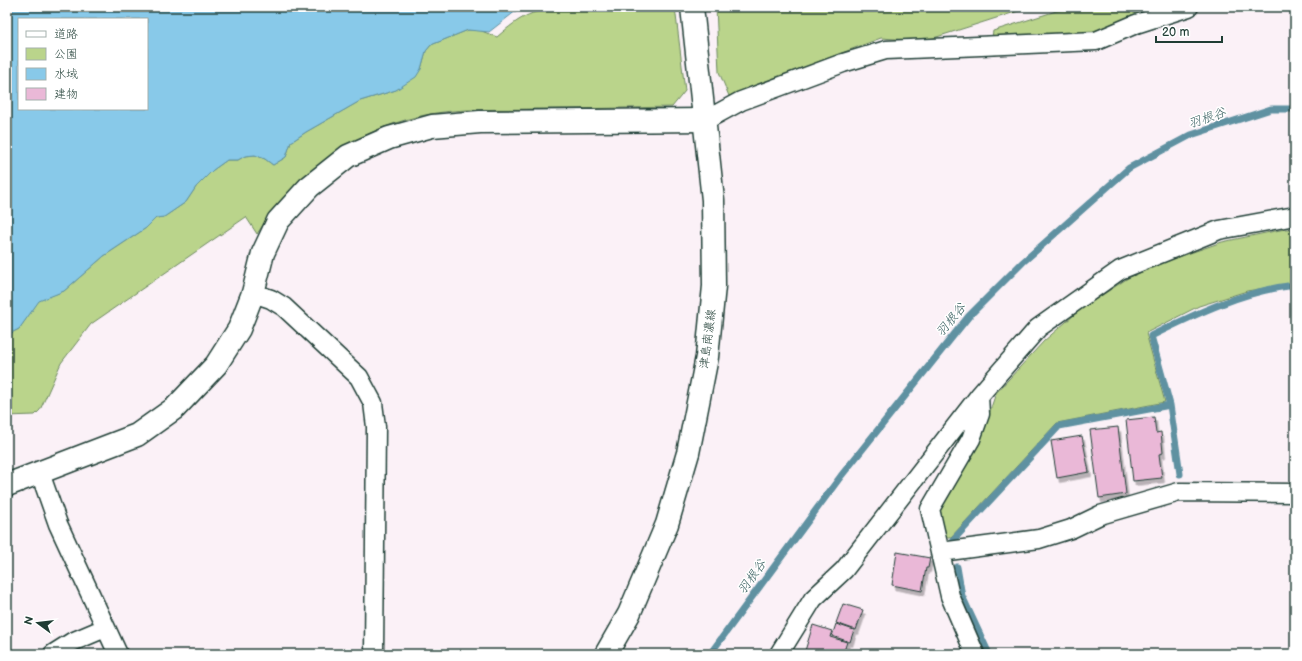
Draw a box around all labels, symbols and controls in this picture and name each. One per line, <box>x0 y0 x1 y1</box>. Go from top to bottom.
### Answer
legend <box>18 18 148 110</box>
scale bar <box>1156 18 1222 44</box>
text: 20 m <box>1162 25 1189 40</box>
text: 道路 <box>54 27 78 42</box>
text: 公園 <box>54 47 78 62</box>
text: 水域 <box>54 67 78 82</box>
text: 建物 <box>54 87 78 102</box>
water label: 羽根谷 <box>1186 104 1229 132</box>
water label: 羽根谷 <box>932 299 970 340</box>
street label: 津島南濃線 <box>697 308 719 370</box>
water label: 羽根谷 <box>734 556 771 597</box>
north arrow <box>18 603 58 643</box>
text: N <box>21 615 36 626</box>

